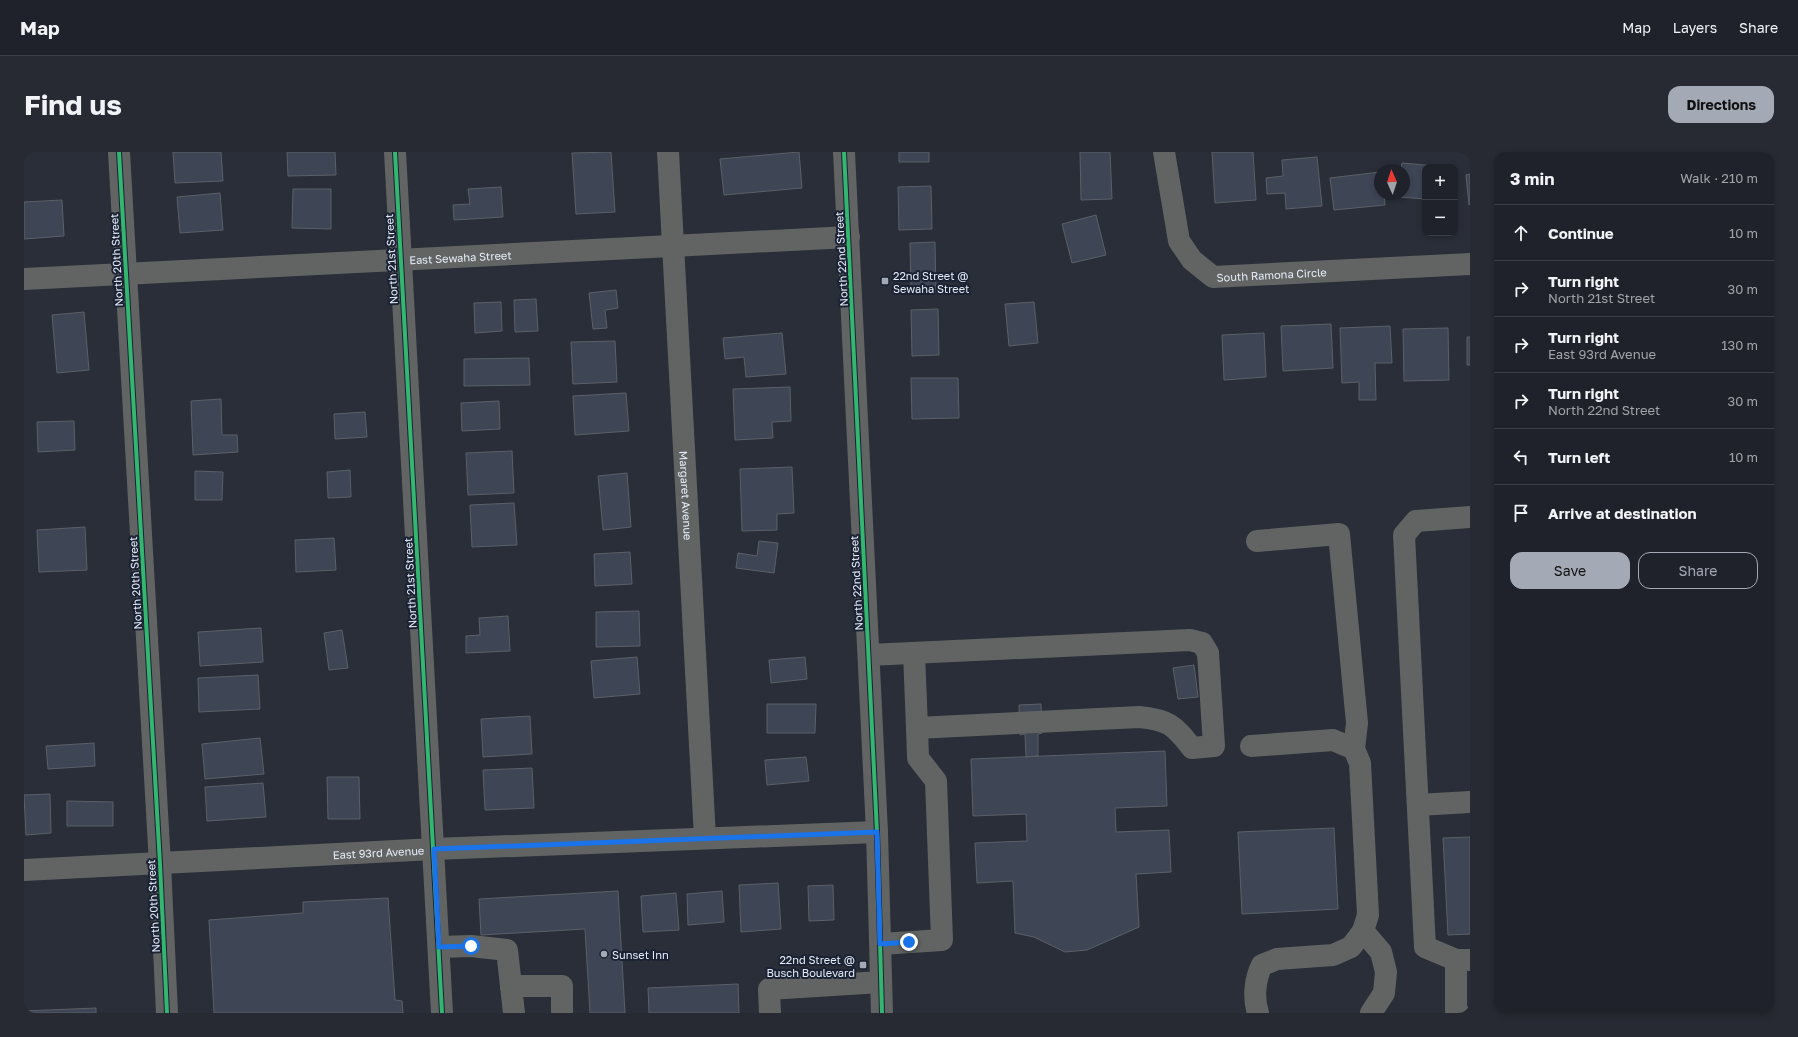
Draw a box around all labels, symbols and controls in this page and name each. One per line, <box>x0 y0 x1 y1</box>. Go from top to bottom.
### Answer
text: Map <box>20 16 60 39</box>
text: Map <box>1622 19 1651 36</box>
text: Layers <box>1673 19 1717 36</box>
text: Share <box>1739 19 1778 36</box>
button: Directions <box>1668 86 1774 123</box>
text: Find us <box>24 88 122 121</box>
north arrow <box>1374 164 1410 200</box>
map controls <box>1422 164 1458 236</box>
button: + <box>1422 164 1458 200</box>
text: 3 min <box>1510 168 1554 189</box>
text: Walk · 210 m <box>1680 170 1758 186</box>
button: − <box>1422 200 1458 236</box>
street label: North 22nd Street <box>832 211 850 307</box>
street label: North 20th Street <box>107 213 125 307</box>
street label: North 21st Street <box>382 213 400 305</box>
icon: ahead <box>1510 222 1532 244</box>
text: Continue <box>1548 224 1614 242</box>
text: 10 m <box>1729 225 1758 241</box>
street label: East Sewaha Street <box>409 248 512 266</box>
street label: South Ramona Circle <box>1216 265 1327 283</box>
place label: 22nd Street @ Sewaha Street <box>893 269 970 295</box>
text: Turn right <box>1548 272 1619 290</box>
marker: 22nd Street @ Sewaha Street <box>880 276 890 286</box>
icon: right <box>1510 278 1532 300</box>
text: 30 m <box>1728 281 1758 297</box>
text: North 21st Street <box>1548 290 1655 306</box>
text: Turn right <box>1548 328 1619 346</box>
icon: right <box>1510 334 1532 356</box>
text: 130 m <box>1721 337 1758 353</box>
text: East 93rd Avenue <box>1548 346 1656 362</box>
text: Turn right <box>1548 384 1619 402</box>
icon: right <box>1510 390 1532 412</box>
text: 30 m <box>1728 393 1758 409</box>
text: North 22nd Street <box>1548 402 1660 418</box>
icon: left <box>1510 446 1532 468</box>
text: Turn left <box>1548 448 1610 466</box>
text: 10 m <box>1729 449 1758 465</box>
street label: Margaret Avenue <box>678 450 695 541</box>
icon: arrive <box>1510 502 1532 524</box>
text: Arrive at destination <box>1548 504 1697 522</box>
street label: North 22nd Street <box>847 535 865 631</box>
street label: North 20th Street <box>126 536 144 630</box>
street label: North 21st Street <box>401 537 419 629</box>
button: Save <box>1510 552 1630 589</box>
button: Share <box>1638 552 1758 589</box>
street label: East 93rd Avenue <box>333 843 425 861</box>
street label: North 20th Street <box>144 859 162 953</box>
route end <box>900 933 918 951</box>
route start <box>462 937 480 955</box>
place label: Sunset Inn <box>612 948 669 961</box>
marker: Sunset Inn <box>599 949 609 959</box>
place label: 22nd Street @ Busch Boulevard <box>766 953 855 979</box>
marker: 22nd Street @ Busch Boulevard <box>858 960 868 970</box>

